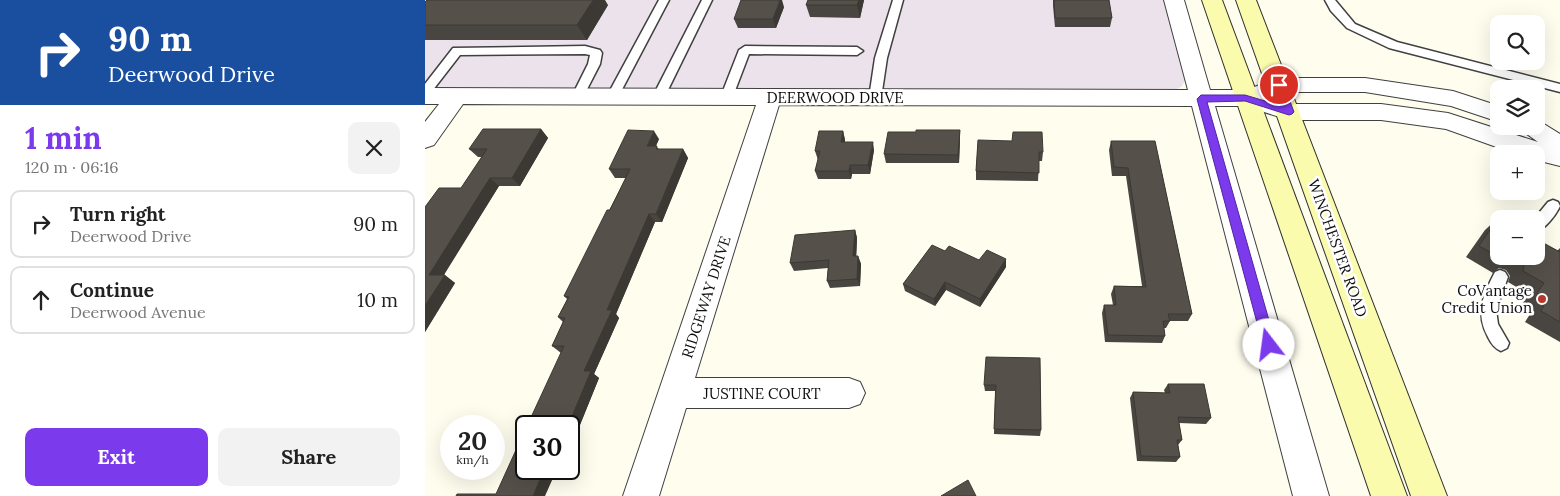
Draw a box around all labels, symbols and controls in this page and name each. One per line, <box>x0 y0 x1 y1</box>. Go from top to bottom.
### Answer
map controls <box>1490 15 1545 265</box>
button: search <box>1490 15 1545 70</box>
text: 90 m <box>108 16 192 61</box>
icon: right <box>25 20 90 85</box>
text: Deerwood Drive <box>108 60 275 88</box>
pin <box>1258 64 1300 106</box>
icon: arrive <box>1265 71 1293 99</box>
button: layers <box>1490 80 1545 135</box>
street label: DEERWOOD DRIVE <box>766 88 904 107</box>
text: 1 min <box>25 119 102 157</box>
button: close <box>348 122 400 174</box>
button: + <box>1490 145 1545 200</box>
text: 120 m · 06:16 <box>25 157 119 177</box>
street label: WINCHESTER ROAD <box>1304 176 1372 320</box>
text: Turn right <box>70 202 166 226</box>
icon: right <box>27 210 55 238</box>
button: − <box>1490 210 1545 265</box>
text: 90 m <box>353 212 398 236</box>
text: Deerwood Drive <box>70 226 191 246</box>
street label: RIDGEWAY DRIVE <box>677 233 735 361</box>
text: Continue <box>70 278 154 302</box>
place label: CoVantage Credit Union <box>1441 281 1532 317</box>
icon: ahead <box>27 286 55 314</box>
text: 10 m <box>357 288 398 312</box>
marker: CoVantage Credit Union <box>1536 293 1548 305</box>
text: Deerwood Avenue <box>70 302 206 322</box>
position arrow <box>1242 318 1294 370</box>
street label: JUSTINE COURT <box>702 384 821 403</box>
speed limit sign: 30 <box>515 415 580 480</box>
text: 20 <box>458 425 487 457</box>
button: Exit <box>25 428 208 486</box>
button: Share <box>218 428 400 486</box>
text: km/h <box>456 452 489 467</box>

